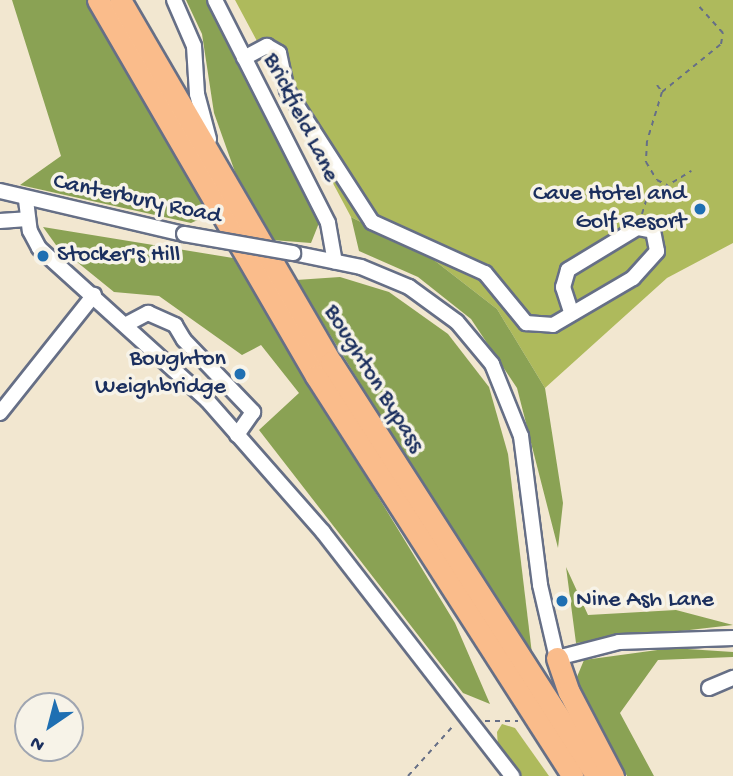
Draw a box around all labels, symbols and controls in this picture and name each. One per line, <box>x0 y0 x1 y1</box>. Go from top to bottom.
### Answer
street label: Brickfield Lane <box>255 49 345 187</box>
street label: Canterbury Road <box>50 168 224 232</box>
place label: Cave Hotel and Golf Resort <box>533 181 686 237</box>
marker: Cave Hotel and Golf Resort <box>692 201 708 217</box>
place label: Stocker's Hill <box>57 242 180 270</box>
marker: Stocker's Hill <box>35 248 51 264</box>
street label: Boughton Bypass <box>316 300 430 458</box>
place label: Boughton Weighbridge <box>95 346 226 402</box>
marker: Boughton Weighbridge <box>232 366 248 382</box>
place label: Nine Ash Lane <box>576 587 714 615</box>
marker: Nine Ash Lane <box>554 593 570 609</box>
north arrow <box>14 692 84 762</box>
text: N <box>26 730 49 756</box>

